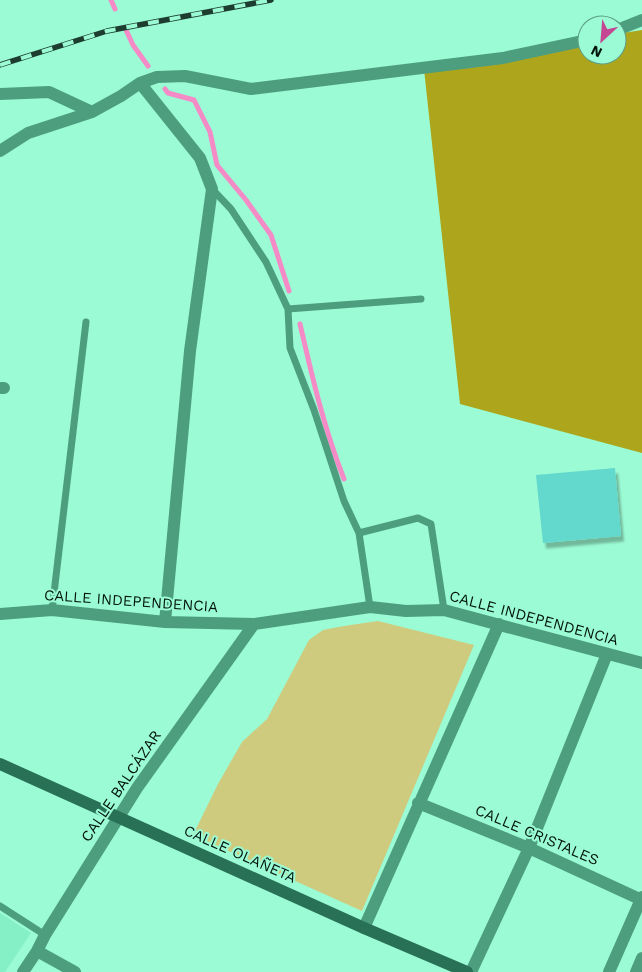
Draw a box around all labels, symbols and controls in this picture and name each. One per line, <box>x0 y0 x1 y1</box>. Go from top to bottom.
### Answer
north arrow <box>577 15 627 65</box>
text: N <box>588 42 604 61</box>
street label: CALLE INDEPENDENCIA <box>43 586 219 616</box>
street label: CALLE INDEPENDENCIA <box>447 587 621 649</box>
street label: CALLE BALCÁZAR <box>77 727 165 845</box>
street label: CALLE CRISTALES <box>473 801 601 869</box>
street label: CALLE OLAÑETA <box>181 821 299 887</box>

